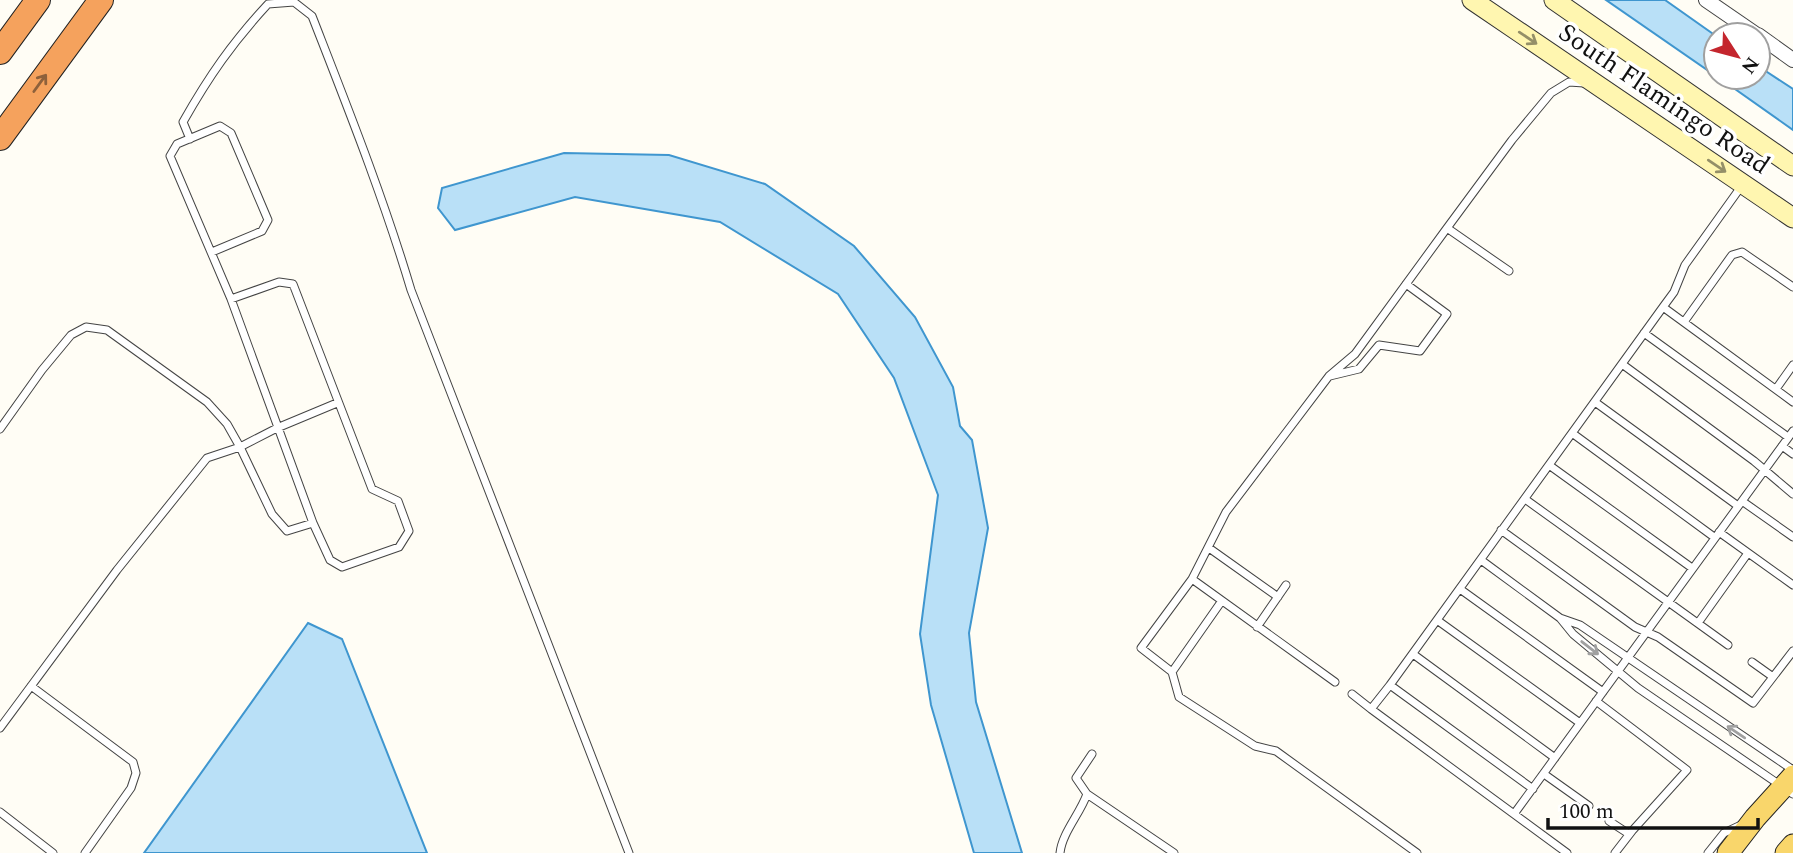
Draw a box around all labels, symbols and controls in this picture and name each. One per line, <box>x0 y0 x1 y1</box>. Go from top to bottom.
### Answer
street label: South Flamingo Road <box>1550 13 1778 185</box>
north arrow <box>1702 21 1772 91</box>
one-way arrow <box>1518 31 1537 45</box>
text: N <box>1733 50 1766 80</box>
one-way arrow <box>33 74 48 93</box>
one-way arrow <box>1706 159 1726 173</box>
one-way arrow <box>1580 640 1599 655</box>
one-way arrow <box>1727 725 1746 739</box>
scale bar <box>1548 786 1758 830</box>
text: 100 m <box>1559 796 1614 828</box>

